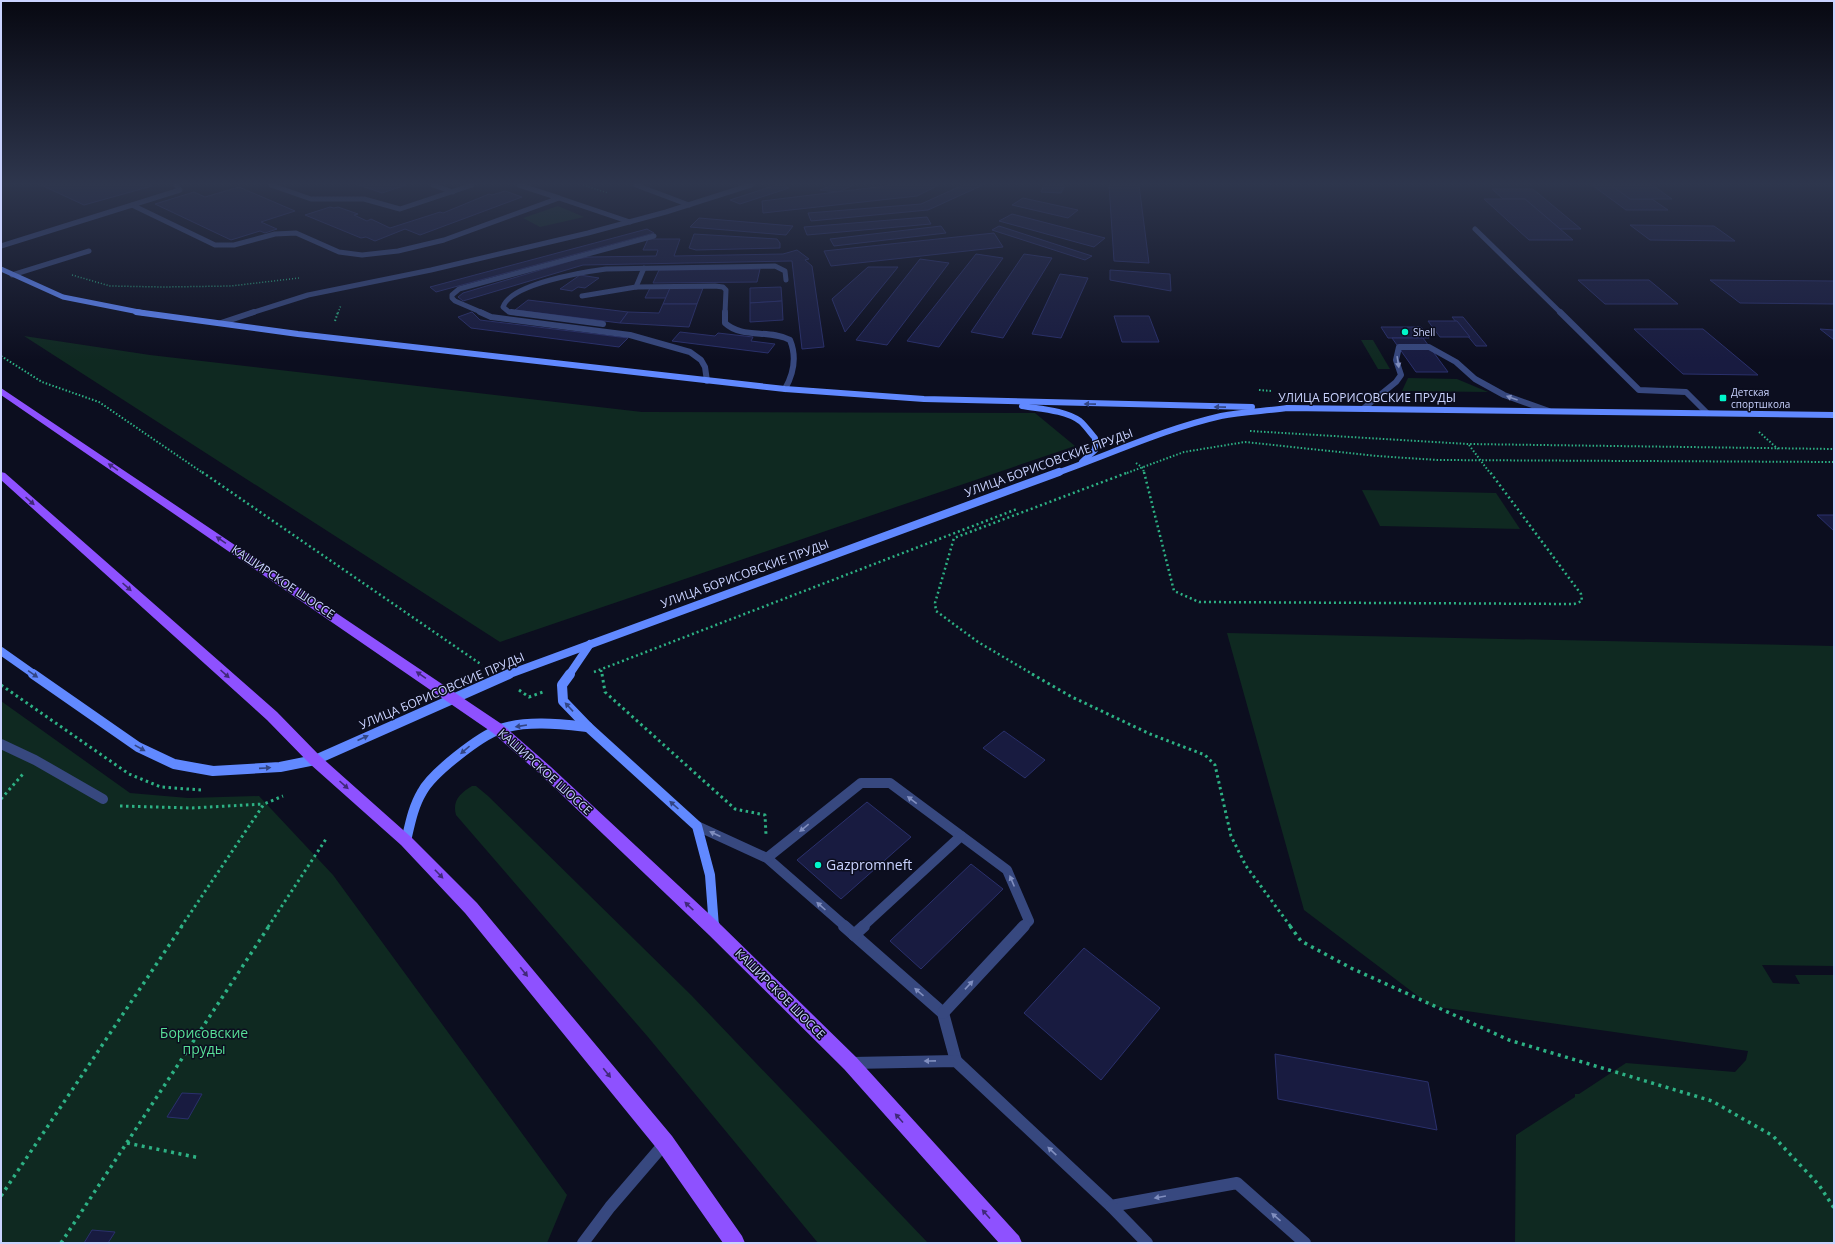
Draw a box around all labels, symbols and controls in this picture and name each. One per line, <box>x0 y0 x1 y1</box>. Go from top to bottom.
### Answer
place label: Shell <box>1413 325 1435 339</box>
marker: Shell <box>1400 327 1410 337</box>
one-way arrow <box>1395 356 1401 368</box>
place label: Детская спортшкола <box>1731 385 1790 411</box>
street label: УЛИЦА БОРИСОВСКИЕ ПРУДЫ <box>1278 389 1456 406</box>
marker: Детская спортшкола <box>1718 393 1728 403</box>
one-way arrow <box>1506 394 1518 400</box>
one-way arrow <box>1084 400 1096 407</box>
one-way arrow <box>1214 403 1226 410</box>
street label: УЛИЦА БОРИСОВСКИЕ ПРУДЫ <box>962 424 1135 501</box>
one-way arrow <box>108 463 118 471</box>
one-way arrow <box>25 496 35 506</box>
street label: УЛИЦА БОРИСОВСКИЕ ПРУДЫ <box>658 535 831 612</box>
one-way arrow <box>216 536 226 544</box>
street label: КАШИРСКОЕ ШОССЕ <box>228 541 338 622</box>
one-way arrow <box>122 583 133 592</box>
street label: УЛИЦА БОРИСОВСКИЕ ПРУДЫ <box>357 648 527 733</box>
one-way arrow <box>219 669 230 678</box>
one-way arrow <box>28 670 38 678</box>
one-way arrow <box>416 672 427 679</box>
one-way arrow <box>565 702 574 711</box>
one-way arrow <box>515 723 527 729</box>
street label: КАШИРСКОЕ ШОССЕ <box>495 725 596 818</box>
one-way arrow <box>358 735 369 741</box>
one-way arrow <box>134 744 146 751</box>
one-way arrow <box>460 746 471 755</box>
one-way arrow <box>259 764 271 771</box>
one-way arrow <box>339 781 349 790</box>
one-way arrow <box>907 796 918 804</box>
one-way arrow <box>669 800 679 810</box>
one-way arrow <box>798 824 809 832</box>
one-way arrow <box>709 831 721 837</box>
place label: Gazpromneft <box>826 855 912 874</box>
marker: Gazpromneft <box>813 860 823 870</box>
one-way arrow <box>434 869 444 879</box>
one-way arrow <box>1009 876 1015 887</box>
one-way arrow <box>684 901 694 911</box>
one-way arrow <box>817 902 826 911</box>
street label: КАШИРСКОЕ ШОССЕ <box>732 945 829 1042</box>
one-way arrow <box>520 967 529 978</box>
one-way arrow <box>964 980 974 990</box>
one-way arrow <box>914 988 923 997</box>
park label: Борисовские пруды <box>160 1023 248 1058</box>
one-way arrow <box>923 1058 936 1064</box>
one-way arrow <box>602 1067 611 1078</box>
one-way arrow <box>895 1113 904 1122</box>
one-way arrow <box>1047 1146 1057 1156</box>
one-way arrow <box>1154 1194 1166 1200</box>
one-way arrow <box>981 1209 991 1219</box>
one-way arrow <box>1270 1213 1281 1222</box>

